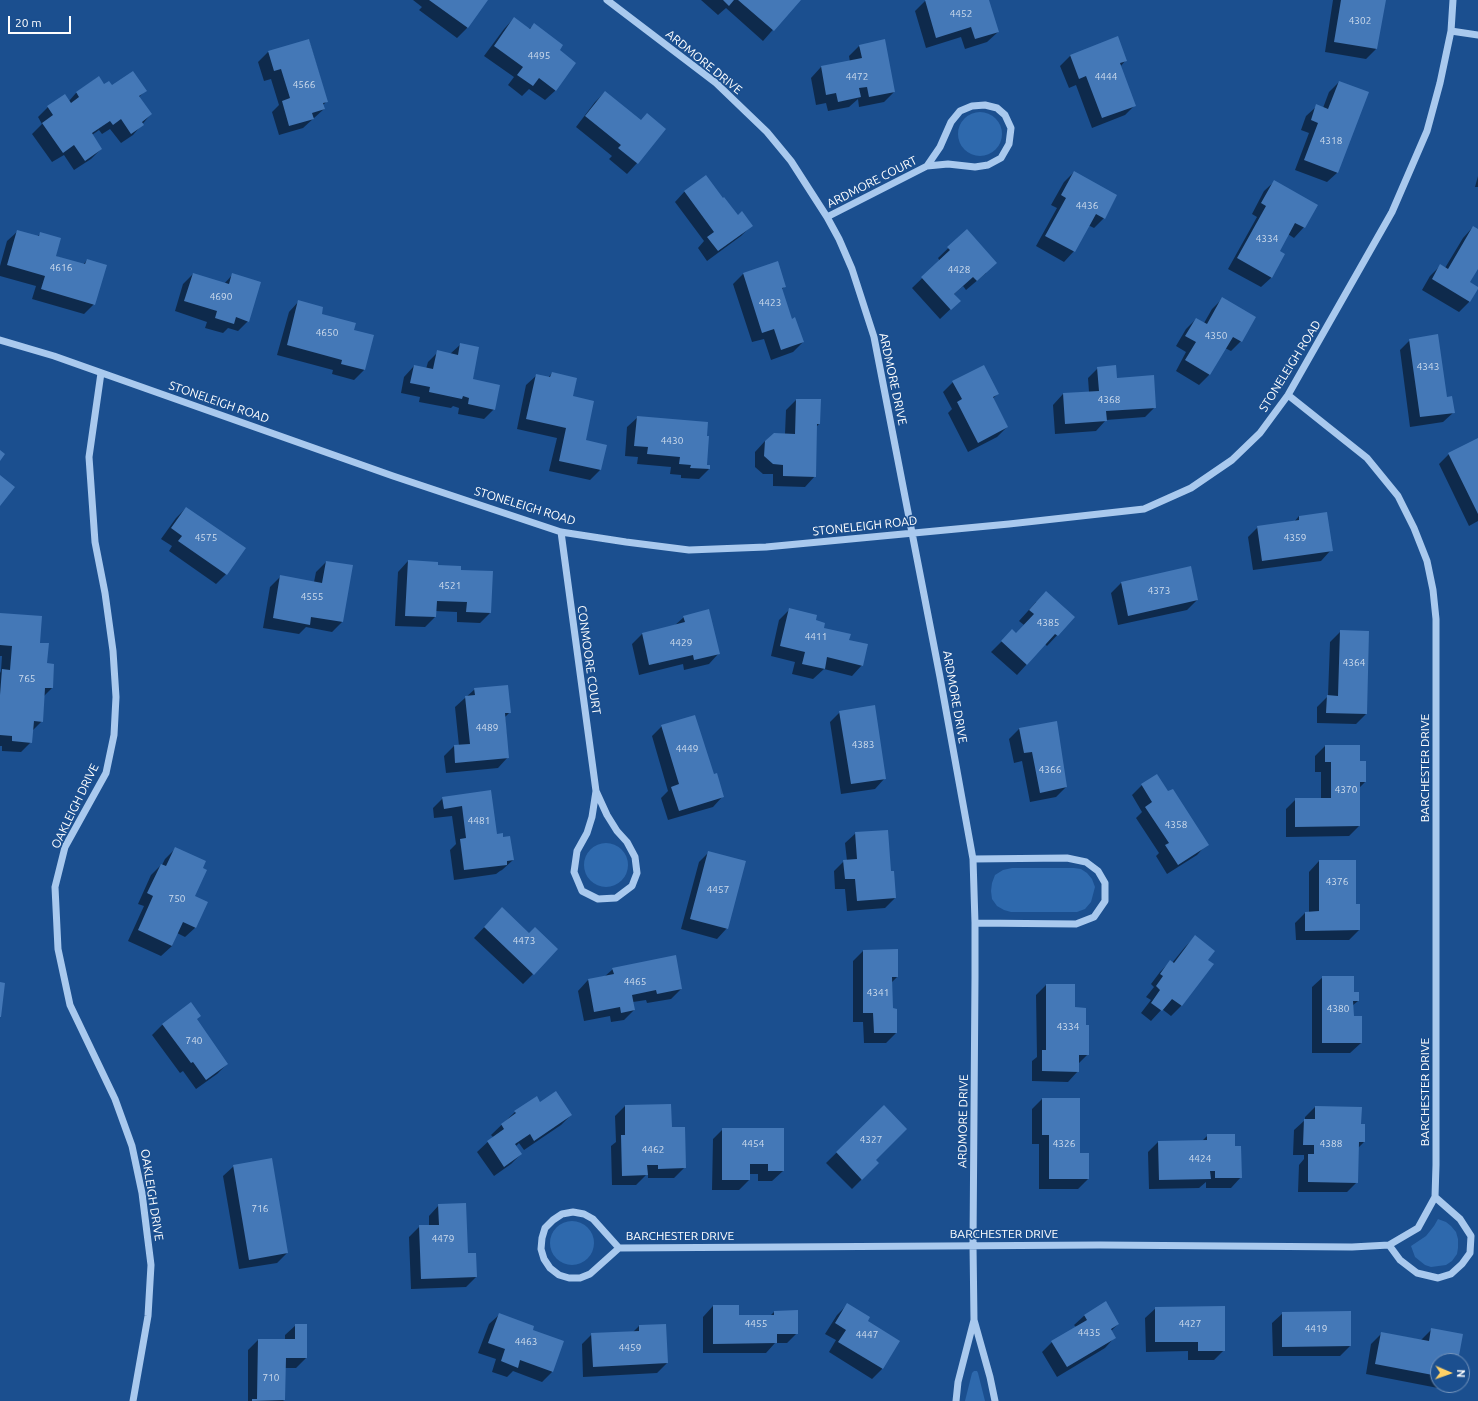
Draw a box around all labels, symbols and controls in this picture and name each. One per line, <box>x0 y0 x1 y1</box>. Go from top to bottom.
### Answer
scale bar <box>10 8 73 34</box>
house number: 4452 <box>950 8 972 20</box>
house number: 4302 <box>1349 15 1371 27</box>
text: 20 m <box>15 16 42 29</box>
street label: ARDMORE DRIVE <box>663 27 745 97</box>
house number: 4495 <box>528 50 550 62</box>
house number: 4472 <box>846 71 868 83</box>
house number: 4444 <box>1095 71 1117 83</box>
house number: 4566 <box>293 79 315 91</box>
house number: 4318 <box>1320 135 1342 147</box>
street label: ARDMORE COURT <box>824 153 920 211</box>
house number: 4436 <box>1076 200 1098 212</box>
house number: 4334 <box>1256 233 1278 245</box>
house number: 4616 <box>50 262 72 274</box>
house number: 4428 <box>948 264 970 276</box>
house number: 4690 <box>210 291 232 303</box>
house number: 4423 <box>759 297 781 309</box>
street label: STONELEIGH ROAD <box>1256 318 1324 414</box>
house number: 4650 <box>316 327 338 339</box>
house number: 4350 <box>1205 330 1227 342</box>
street label: ARDMORE DRIVE <box>876 332 910 426</box>
house number: 4343 <box>1417 361 1439 373</box>
street label: STONELEIGH ROAD <box>167 378 271 426</box>
house number: 4368 <box>1098 394 1120 406</box>
house number: 4430 <box>661 435 683 447</box>
street label: STONELEIGH ROAD <box>473 484 577 528</box>
street label: STONELEIGH ROAD <box>812 513 918 539</box>
house number: 4575 <box>195 532 217 544</box>
house number: 4359 <box>1284 532 1306 544</box>
house number: 4521 <box>439 580 461 592</box>
house number: 4373 <box>1148 585 1170 597</box>
house number: 4555 <box>301 591 323 603</box>
street label: CONMOORE COURT <box>574 605 604 715</box>
house number: 4385 <box>1037 617 1059 629</box>
house number: 4411 <box>805 631 827 643</box>
house number: 4429 <box>670 637 692 649</box>
street label: ARDMORE DRIVE <box>940 650 970 744</box>
house number: 4364 <box>1343 657 1365 669</box>
house number: 765 <box>19 673 35 685</box>
street label: BARCHESTER DRIVE <box>1418 714 1432 822</box>
house number: 4489 <box>476 722 498 734</box>
house number: 4383 <box>852 739 874 751</box>
house number: 4449 <box>676 743 698 755</box>
street label: OAKLEIGH DRIVE <box>48 761 102 851</box>
house number: 4366 <box>1039 764 1061 776</box>
house number: 4370 <box>1335 784 1357 796</box>
house number: 4481 <box>468 815 490 827</box>
house number: 4358 <box>1165 819 1187 831</box>
house number: 4376 <box>1326 876 1348 888</box>
house number: 4457 <box>707 884 729 896</box>
house number: 750 <box>169 893 185 905</box>
house number: 4473 <box>513 935 535 947</box>
house number: 4465 <box>624 976 646 988</box>
house number: 4341 <box>867 987 889 999</box>
house number: 4380 <box>1327 1003 1349 1015</box>
house number: 4334 <box>1057 1021 1079 1033</box>
house number: 740 <box>186 1035 202 1047</box>
street label: BARCHESTER DRIVE <box>1418 1038 1432 1146</box>
street label: ARDMORE DRIVE <box>955 1074 971 1168</box>
house number: 4327 <box>860 1134 882 1146</box>
house number: 4454 <box>742 1138 764 1150</box>
house number: 4326 <box>1053 1138 1075 1150</box>
house number: 4388 <box>1320 1138 1342 1150</box>
house number: 4462 <box>642 1144 664 1156</box>
street label: OAKLEIGH DRIVE <box>138 1148 166 1242</box>
house number: 4424 <box>1189 1153 1211 1165</box>
house number: 716 <box>252 1203 268 1215</box>
street label: BARCHESTER DRIVE <box>950 1227 1058 1241</box>
street label: BARCHESTER DRIVE <box>626 1229 734 1243</box>
house number: 4479 <box>432 1233 454 1245</box>
house number: 4455 <box>745 1318 767 1330</box>
house number: 4427 <box>1179 1318 1201 1330</box>
house number: 4419 <box>1305 1323 1327 1335</box>
house number: 4435 <box>1078 1327 1100 1339</box>
house number: 4447 <box>856 1329 878 1341</box>
house number: 4463 <box>515 1336 537 1348</box>
house number: 4459 <box>619 1342 641 1354</box>
north arrow <box>1430 1353 1470 1393</box>
text: N <box>1455 1369 1467 1378</box>
house number: 710 <box>263 1372 279 1384</box>

